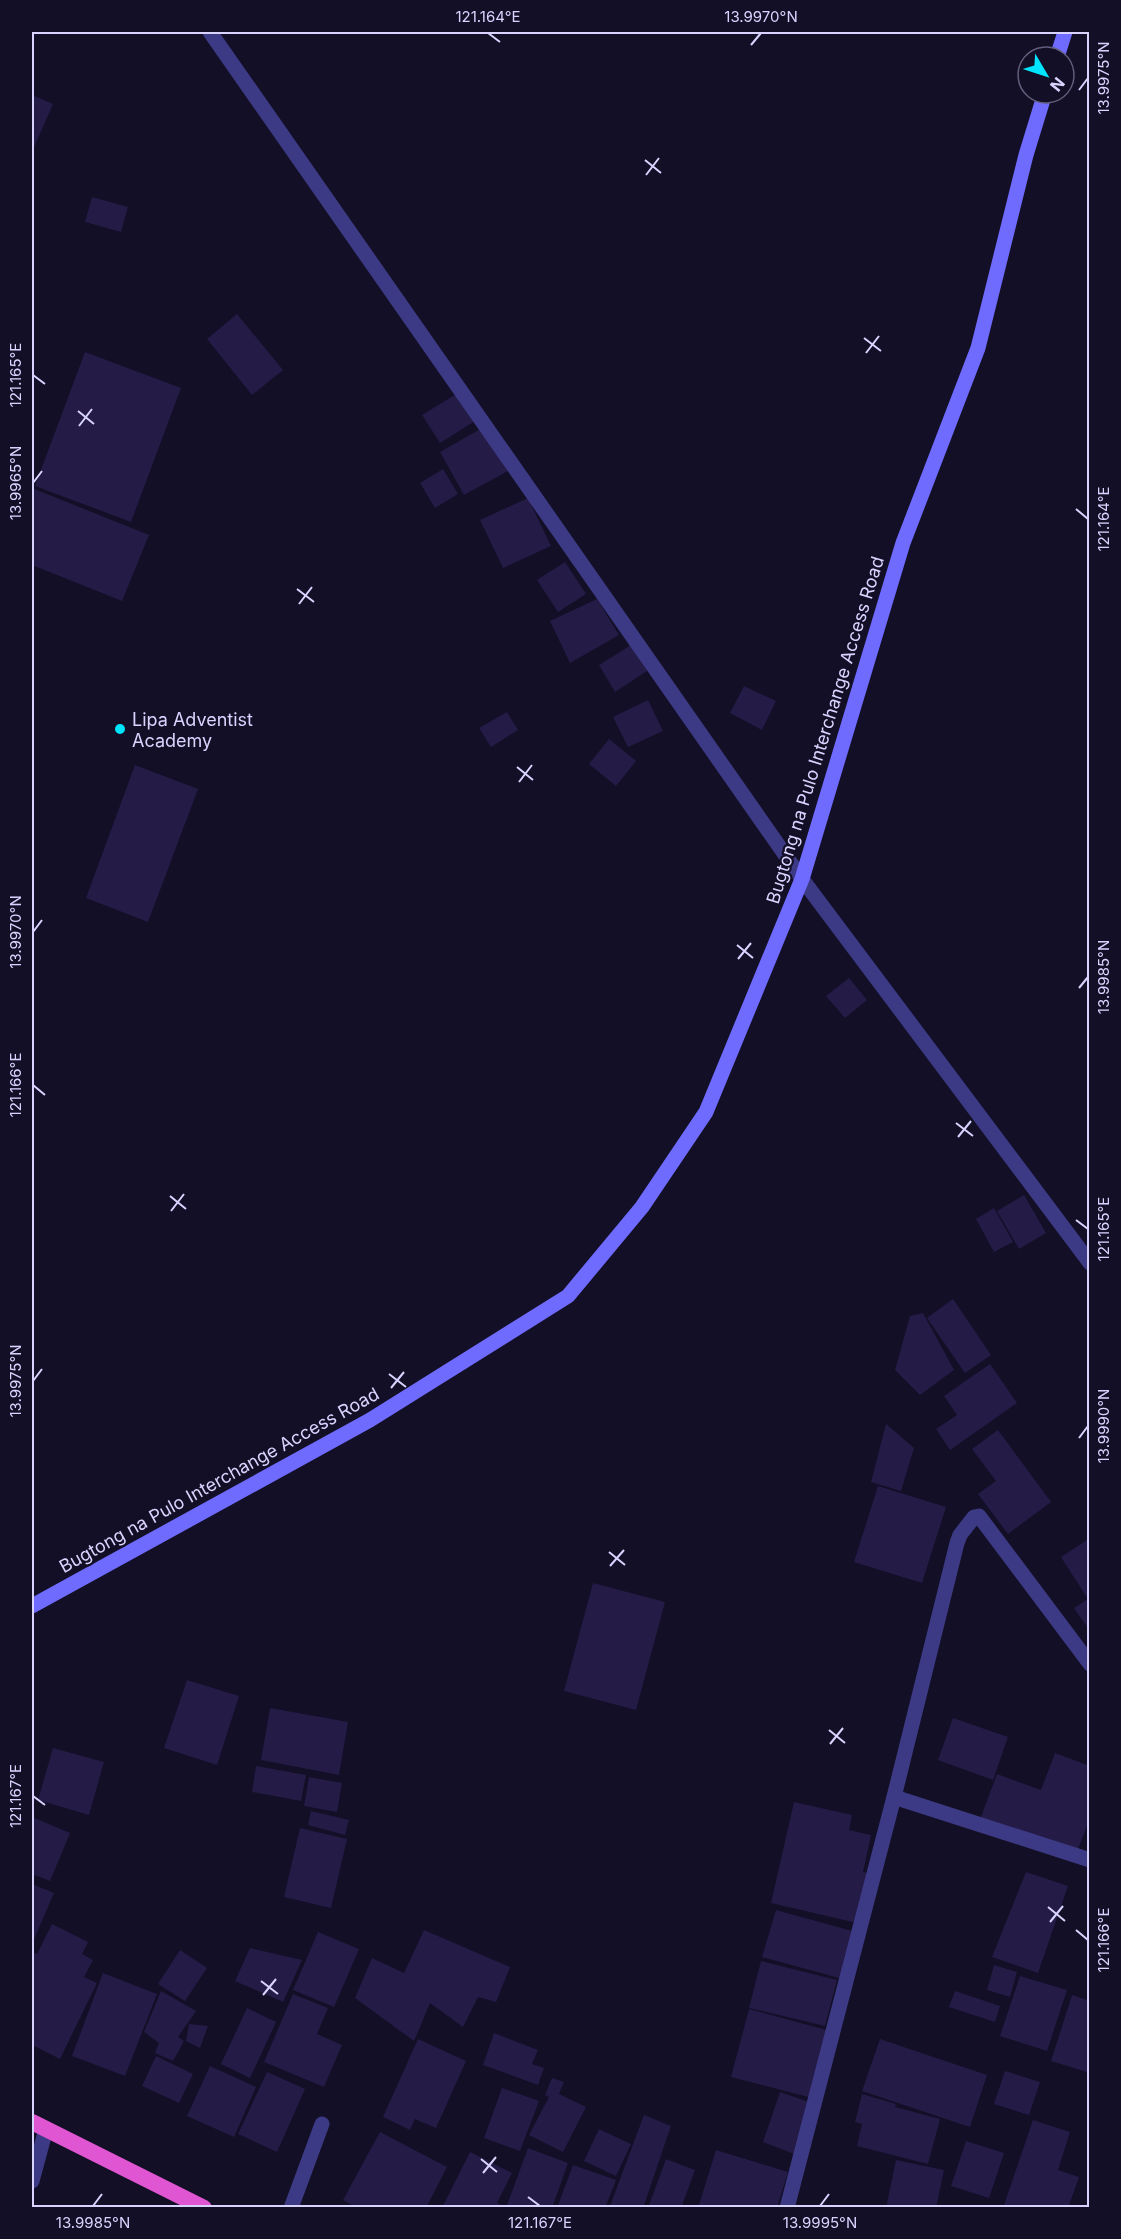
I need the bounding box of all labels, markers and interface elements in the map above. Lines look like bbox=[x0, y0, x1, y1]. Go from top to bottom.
text: 121.164°E bbox=[455, 7, 521, 26]
text: 13.9970°N bbox=[724, 7, 798, 26]
text: 13.9975°N bbox=[1094, 41, 1113, 115]
north arrow bbox=[1016, 45, 1076, 105]
text: N bbox=[1046, 73, 1069, 95]
text: 121.165°E bbox=[6, 343, 25, 407]
text: 13.9965°N bbox=[6, 446, 25, 520]
text: 121.164°E bbox=[1094, 486, 1113, 552]
street label: Bugtong na Pulo Interchange Access Road bbox=[762, 554, 888, 906]
place label: Lipa Adventist Academy bbox=[132, 709, 253, 751]
marker: Lipa Adventist Academy bbox=[113, 722, 127, 736]
text: 13.9970°N bbox=[6, 895, 25, 969]
text: 13.9985°N bbox=[1094, 940, 1113, 1014]
text: 121.166°E bbox=[6, 1053, 25, 1117]
text: 121.165°E bbox=[1094, 1197, 1113, 1261]
text: 13.9975°N bbox=[6, 1344, 25, 1418]
street label: Bugtong na Pulo Interchange Access Road bbox=[55, 1383, 383, 1577]
text: 13.9990°N bbox=[1094, 1389, 1113, 1463]
text: 121.167°E bbox=[6, 1764, 25, 1828]
text: 121.166°E bbox=[1094, 1908, 1113, 1972]
text: 13.9985°N bbox=[56, 2213, 130, 2232]
text: 121.167°E bbox=[508, 2213, 572, 2232]
text: 13.9995°N bbox=[783, 2213, 857, 2232]

